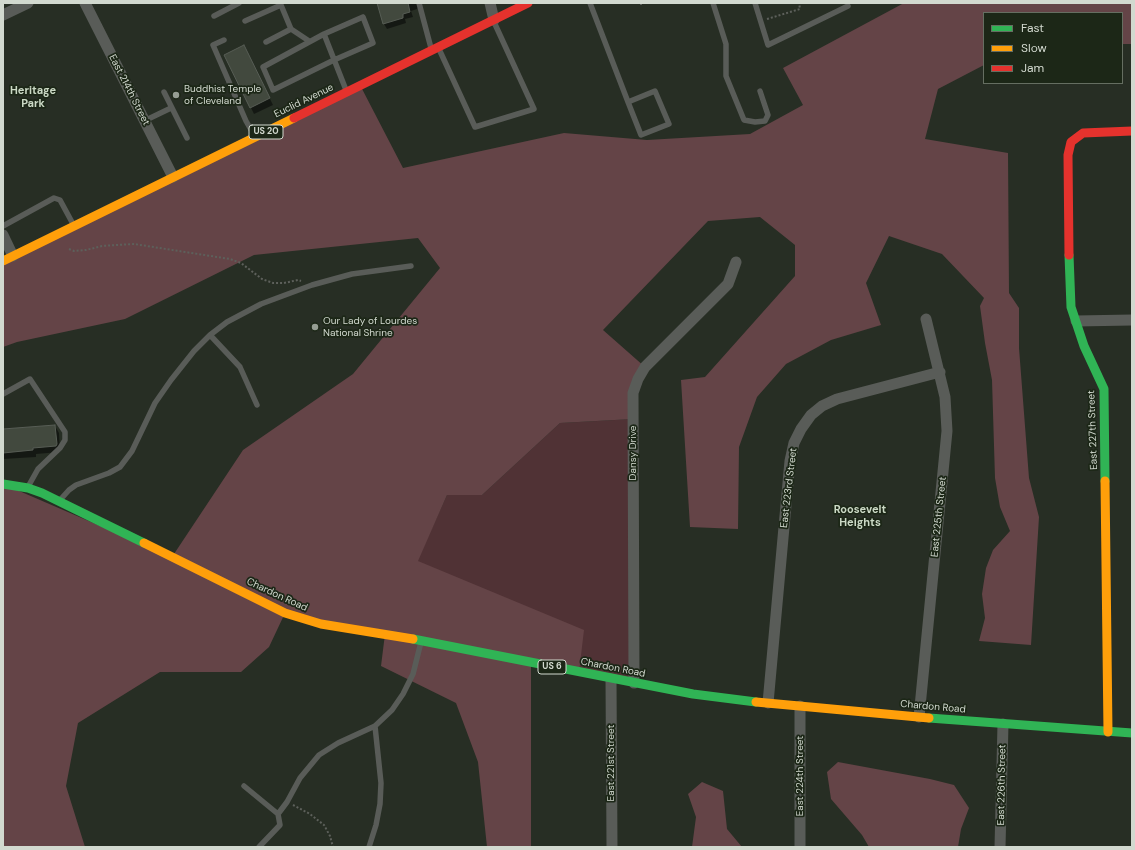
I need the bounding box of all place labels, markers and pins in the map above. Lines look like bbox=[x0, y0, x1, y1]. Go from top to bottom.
place label: Buddhist Temple of Cleveland bbox=[184, 83, 261, 106]
marker: Buddhist Temple of Cleveland bbox=[171, 90, 181, 100]
place label: Our Lady of Lourdes National Shrine bbox=[323, 315, 417, 338]
marker: Our Lady of Lourdes National Shrine bbox=[310, 322, 320, 332]

